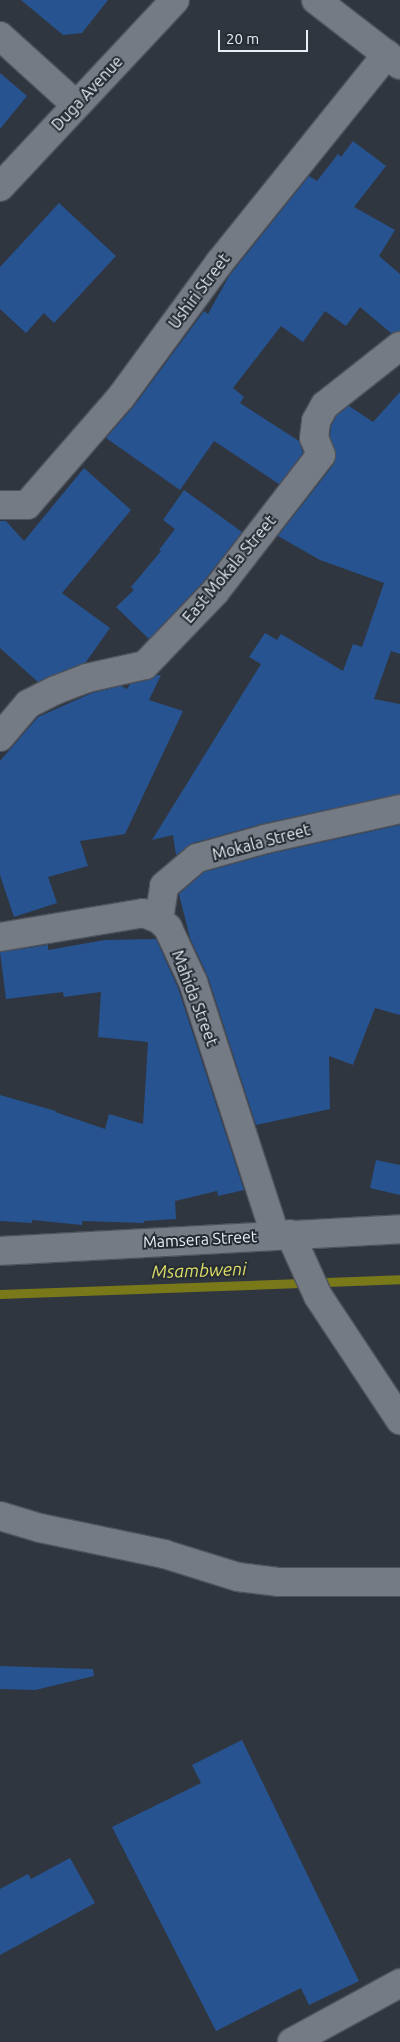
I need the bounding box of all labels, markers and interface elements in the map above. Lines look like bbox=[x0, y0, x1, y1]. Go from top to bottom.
scale bar bbox=[220, 20, 310, 52]
text: 20 m bbox=[226, 30, 259, 47]
street label: Duga Avenue bbox=[47, 52, 127, 134]
street label: Ushiri Street bbox=[164, 250, 234, 332]
street label: East Mokala Street bbox=[178, 511, 280, 627]
street label: Mokala Street bbox=[210, 820, 312, 864]
street label: Mahida Street bbox=[168, 947, 222, 1049]
street label: Mamsera Street bbox=[142, 1226, 258, 1252]
water label: Msambweni bbox=[151, 1258, 247, 1282]

